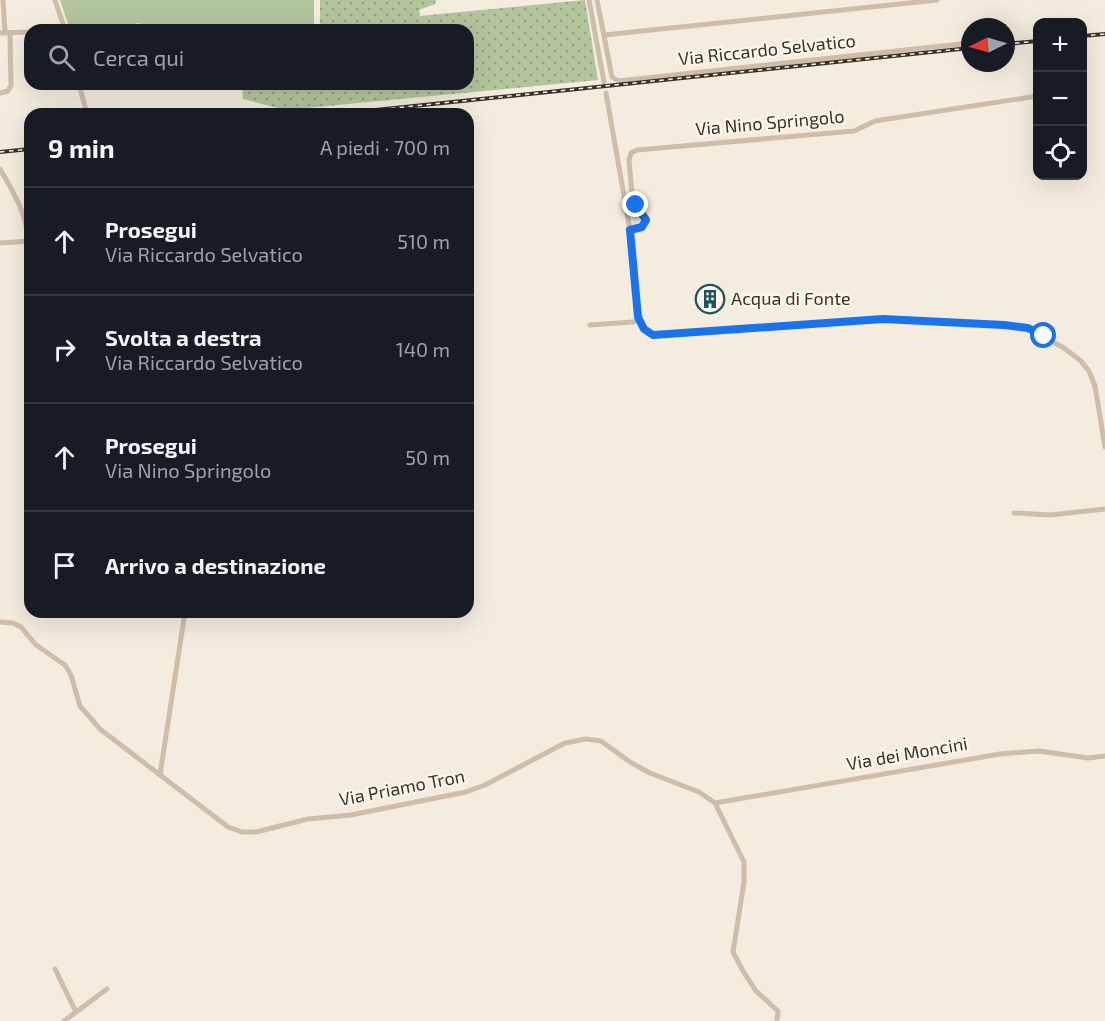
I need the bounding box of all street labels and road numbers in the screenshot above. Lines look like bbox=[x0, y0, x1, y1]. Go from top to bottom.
street label: Via Riccardo Selvatico bbox=[677, 29, 857, 69]
street label: Via Nino Springolo bbox=[694, 105, 845, 139]
street label: Via dei Moncini bbox=[845, 732, 969, 774]
street label: Via Priamo Tron bbox=[337, 764, 467, 810]

